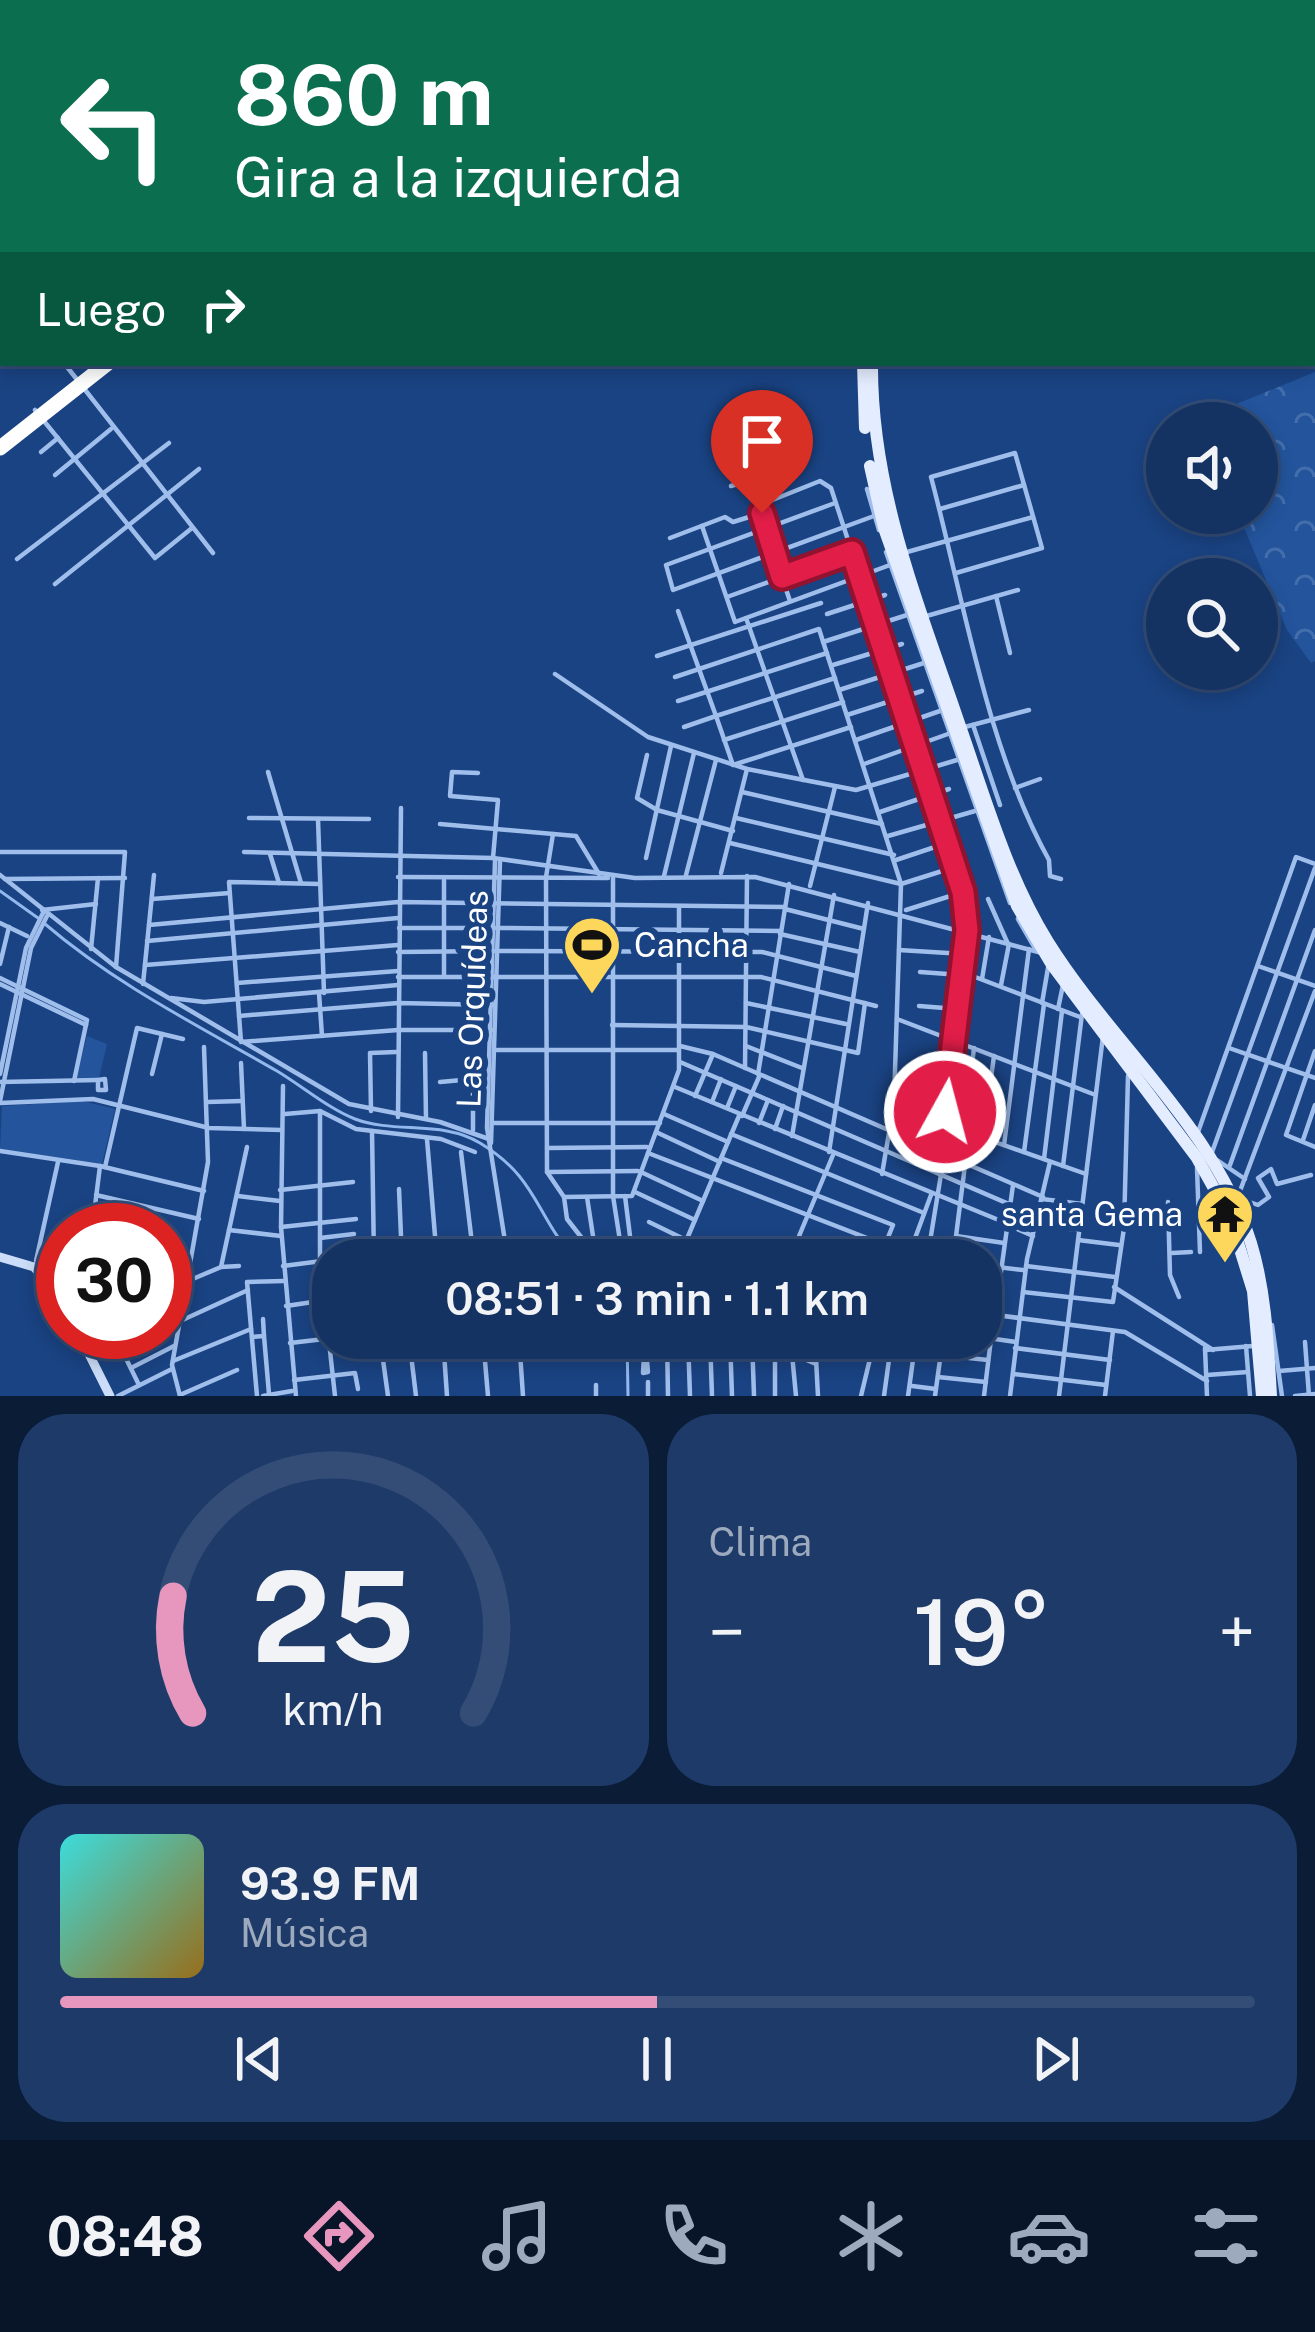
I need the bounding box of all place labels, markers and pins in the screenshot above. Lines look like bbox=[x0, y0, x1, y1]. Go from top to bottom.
pin bbox=[711, 390, 813, 513]
sports icon: Cancha bbox=[561, 914, 623, 996]
place label: Cancha bbox=[634, 926, 749, 964]
temple icon: santa Gema bbox=[1194, 1183, 1256, 1265]
place label: santa Gema bbox=[1001, 1195, 1183, 1233]

